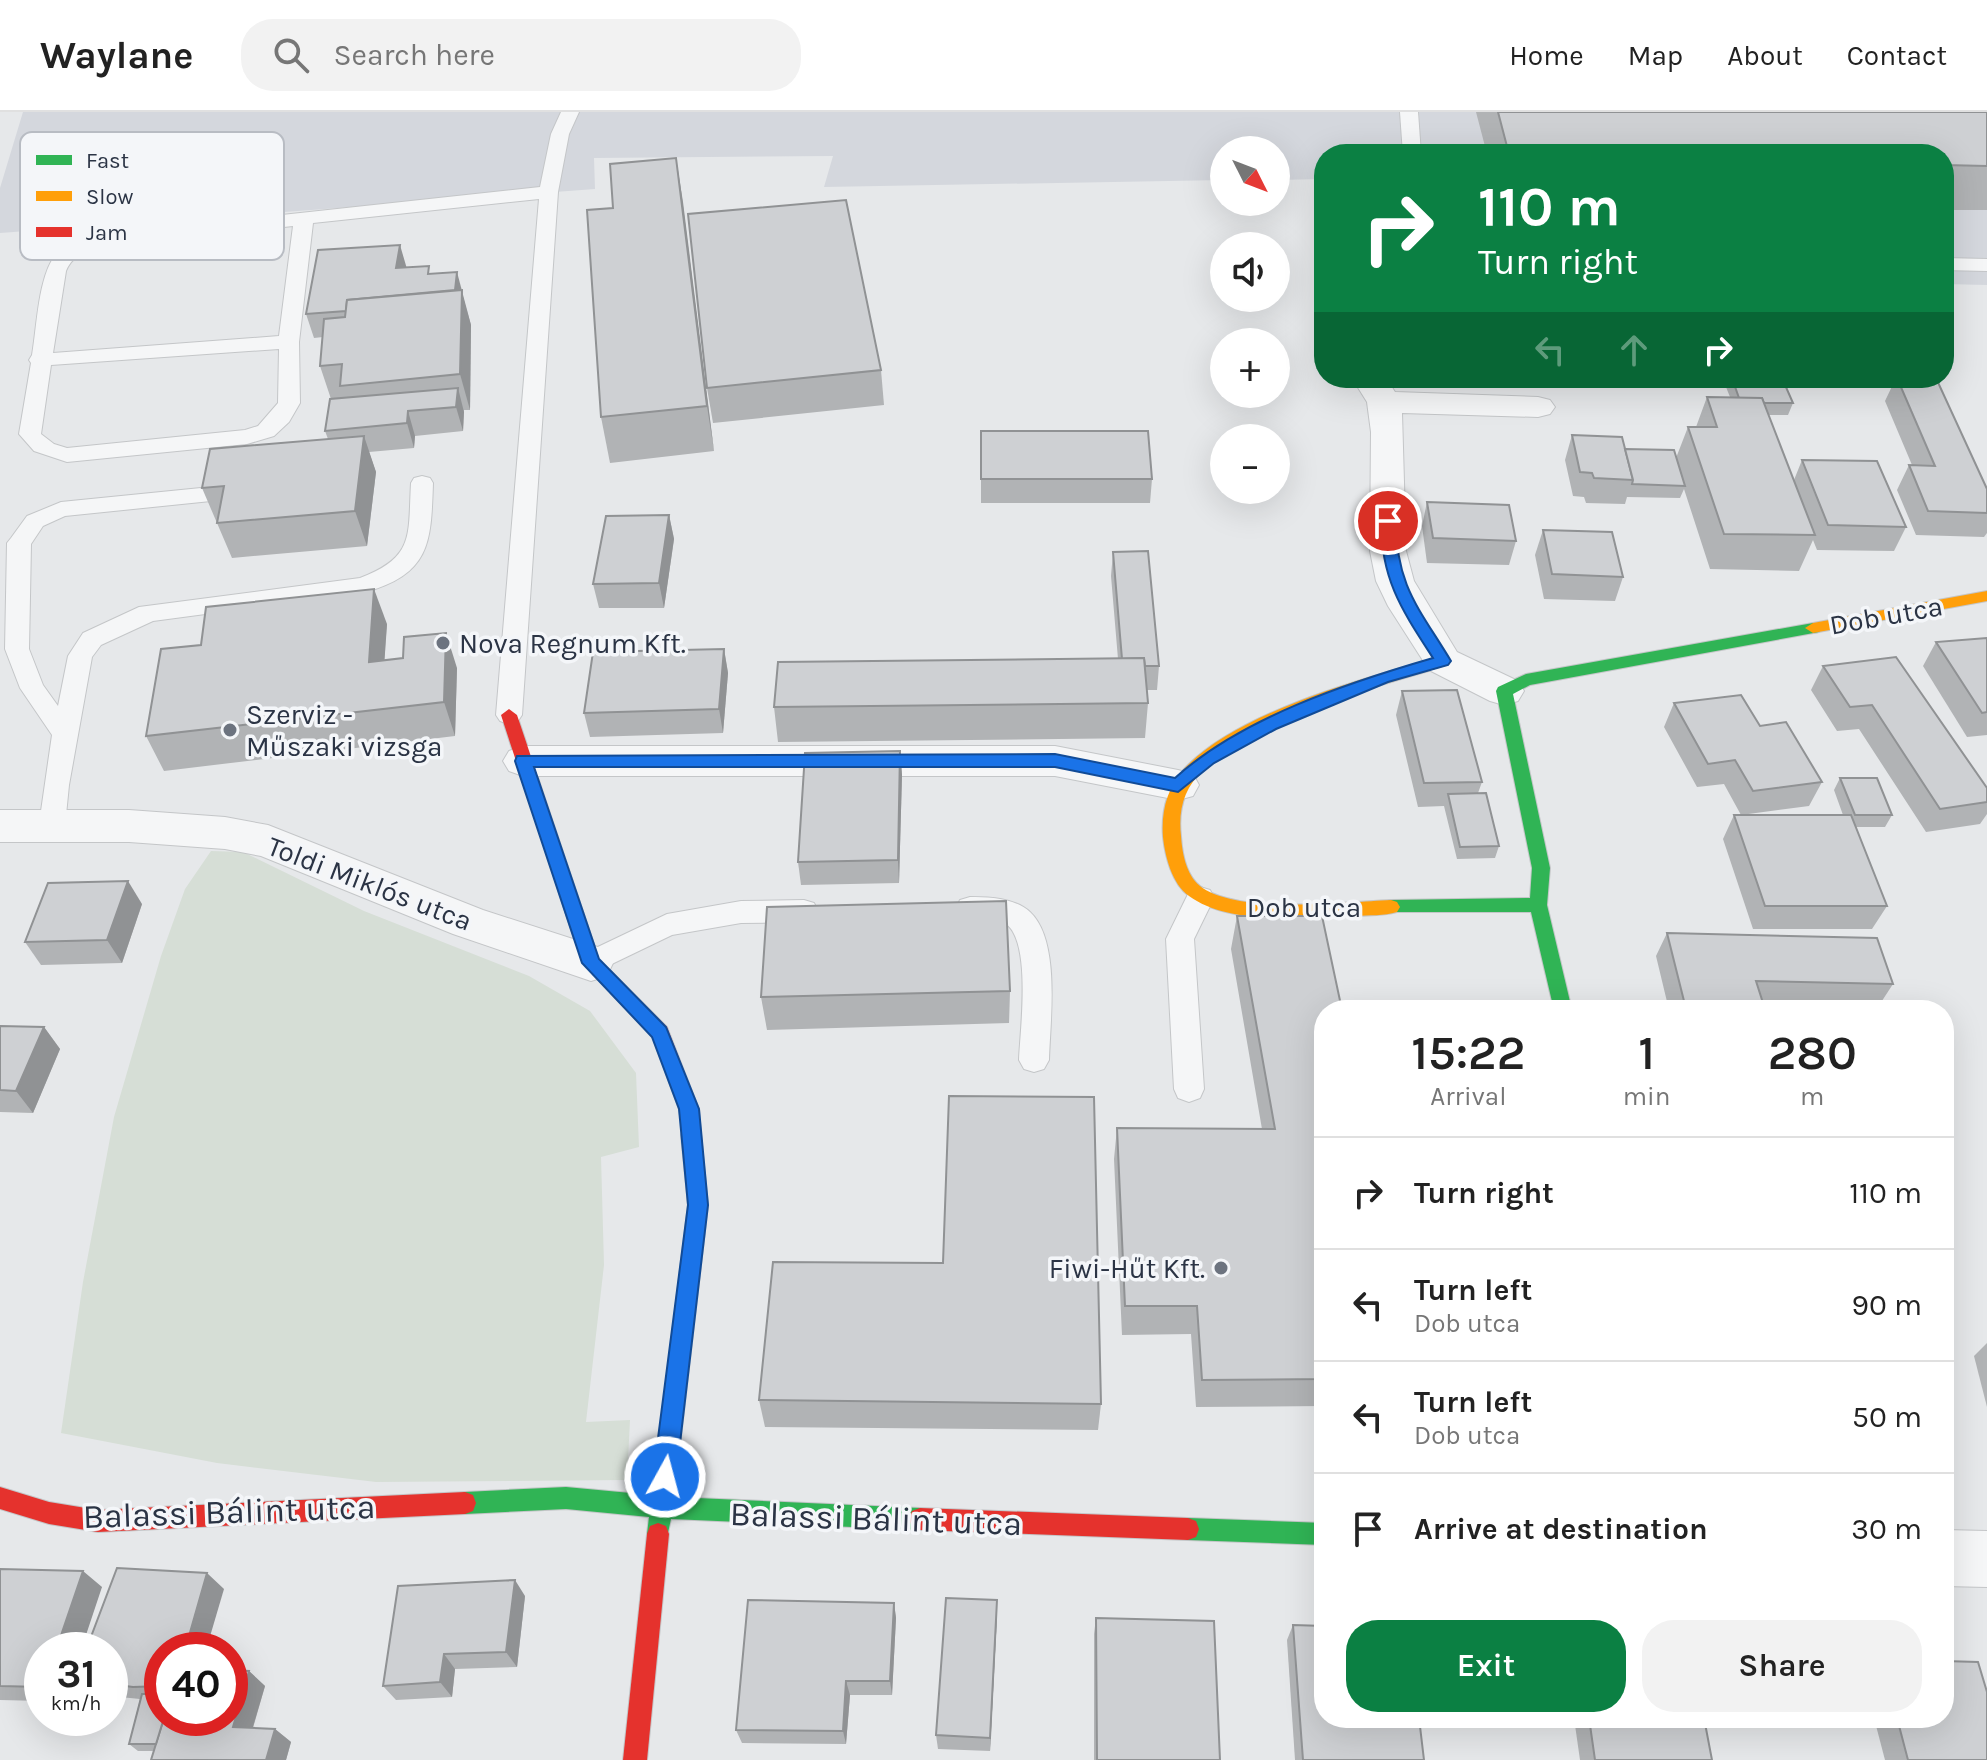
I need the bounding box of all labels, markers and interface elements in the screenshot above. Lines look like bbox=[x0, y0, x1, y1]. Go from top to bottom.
search box bbox=[241, 19, 801, 91]
text: Waylane bbox=[40, 33, 193, 78]
icon: search bbox=[269, 33, 313, 77]
text: Search here bbox=[333, 37, 495, 73]
text: Home bbox=[1509, 39, 1584, 72]
text: Map bbox=[1628, 39, 1683, 72]
text: About bbox=[1727, 39, 1803, 72]
text: Contact bbox=[1847, 39, 1947, 72]
legend bbox=[20, 132, 284, 260]
north arrow bbox=[1210, 136, 1290, 216]
map controls bbox=[1210, 136, 1290, 504]
text: Fast bbox=[86, 148, 129, 174]
text: 110 m bbox=[1478, 174, 1621, 239]
icon: right bbox=[1346, 176, 1450, 280]
text: Slow bbox=[86, 184, 133, 210]
text: Jam bbox=[86, 220, 128, 246]
button: sound bbox=[1210, 232, 1290, 312]
text: Turn right bbox=[1478, 241, 1638, 283]
button: + bbox=[1210, 328, 1290, 408]
icon: left bbox=[1528, 328, 1572, 372]
icon: ahead bbox=[1612, 328, 1656, 372]
icon: right bbox=[1696, 328, 1740, 372]
button: − bbox=[1210, 424, 1290, 504]
pin bbox=[1354, 487, 1422, 555]
icon: arrive bbox=[1366, 499, 1410, 543]
street label: Dob utca bbox=[1827, 589, 1945, 642]
place label: Nova Regnum Kft. bbox=[459, 627, 686, 660]
marker: Nova Regnum Kft. bbox=[434, 634, 452, 652]
place label: Szerviz - Műszaki vizsga bbox=[246, 698, 443, 763]
marker: Szerviz - Műszaki vizsga bbox=[221, 721, 239, 739]
street label: Toldi Miklós utca bbox=[263, 829, 477, 938]
street label: Dob utca bbox=[1247, 891, 1361, 924]
text: 15:22 bbox=[1411, 1025, 1526, 1081]
text: 1 bbox=[1638, 1025, 1655, 1081]
text: 280 bbox=[1768, 1025, 1857, 1081]
text: Arrival bbox=[1430, 1081, 1506, 1112]
text: min bbox=[1623, 1081, 1670, 1112]
text: m bbox=[1800, 1081, 1824, 1112]
icon: right bbox=[1346, 1171, 1390, 1215]
text: Turn right bbox=[1414, 1175, 1554, 1211]
text: 110 m bbox=[1849, 1175, 1922, 1211]
place label: Fiwi-Hűt Kft. bbox=[1049, 1252, 1205, 1285]
marker: Fiwi-Hűt Kft. bbox=[1212, 1259, 1230, 1277]
text: Turn left bbox=[1414, 1272, 1532, 1308]
icon: left bbox=[1346, 1283, 1390, 1327]
text: 90 m bbox=[1852, 1287, 1922, 1323]
text: Dob utca bbox=[1414, 1308, 1520, 1339]
text: Turn left bbox=[1414, 1384, 1532, 1420]
icon: left bbox=[1346, 1395, 1390, 1439]
text: 50 m bbox=[1852, 1399, 1922, 1435]
text: Dob utca bbox=[1414, 1420, 1520, 1451]
position arrow bbox=[623, 1435, 707, 1519]
street label: Balassi Bálint utca bbox=[82, 1487, 376, 1537]
street label: Balassi Bálint utca bbox=[729, 1494, 1023, 1544]
icon: arrive bbox=[1346, 1507, 1390, 1551]
text: Arrive at destination bbox=[1414, 1511, 1708, 1547]
text: 30 m bbox=[1851, 1511, 1922, 1547]
button: Exit bbox=[1346, 1620, 1626, 1712]
button: Share bbox=[1642, 1620, 1922, 1712]
speed limit sign: 40 bbox=[144, 1632, 248, 1736]
text: 31 bbox=[56, 1650, 96, 1697]
text: km/h bbox=[51, 1692, 101, 1715]

